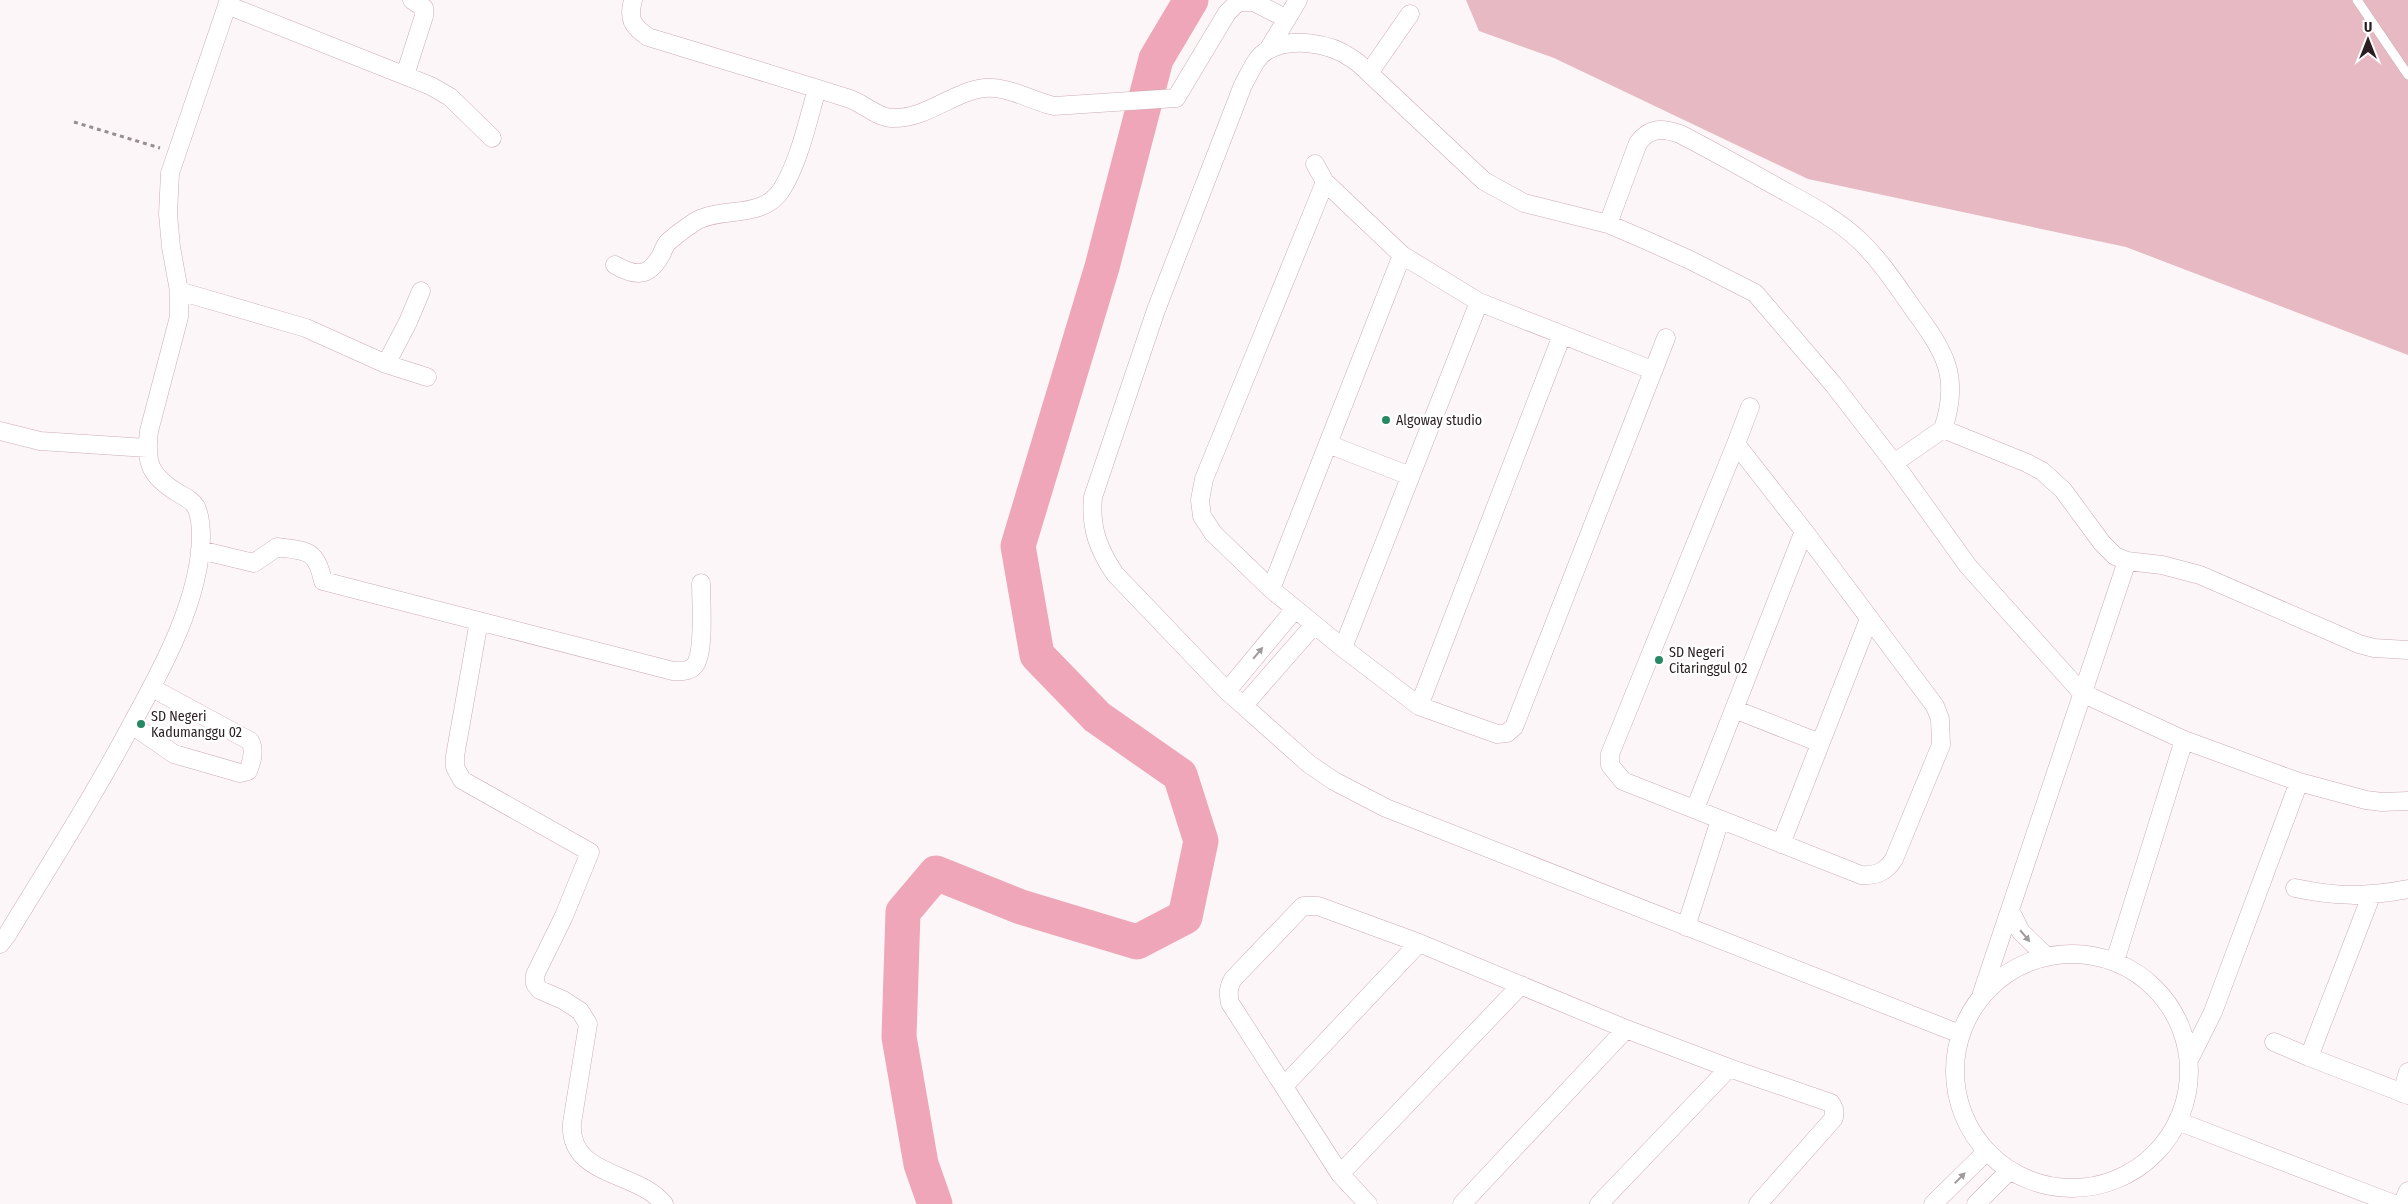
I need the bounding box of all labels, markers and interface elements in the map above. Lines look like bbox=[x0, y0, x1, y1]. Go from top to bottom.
north arrow bbox=[2343, 15, 2393, 65]
text: U bbox=[2364, 19, 2372, 36]
place label: Algoway studio bbox=[1396, 412, 1482, 429]
marker: Algoway studio bbox=[1380, 414, 1392, 426]
place label: SD Negeri Citaringgul 02 bbox=[1669, 644, 1747, 677]
one-way arrow bbox=[1252, 648, 1264, 660]
marker: SD Negeri Citaringgul 02 bbox=[1653, 654, 1665, 666]
place label: SD Negeri Kadumanggu 02 bbox=[151, 708, 242, 741]
marker: SD Negeri Kadumanggu 02 bbox=[135, 718, 147, 730]
one-way arrow bbox=[2020, 929, 2031, 942]
one-way arrow bbox=[1953, 1172, 1965, 1184]

